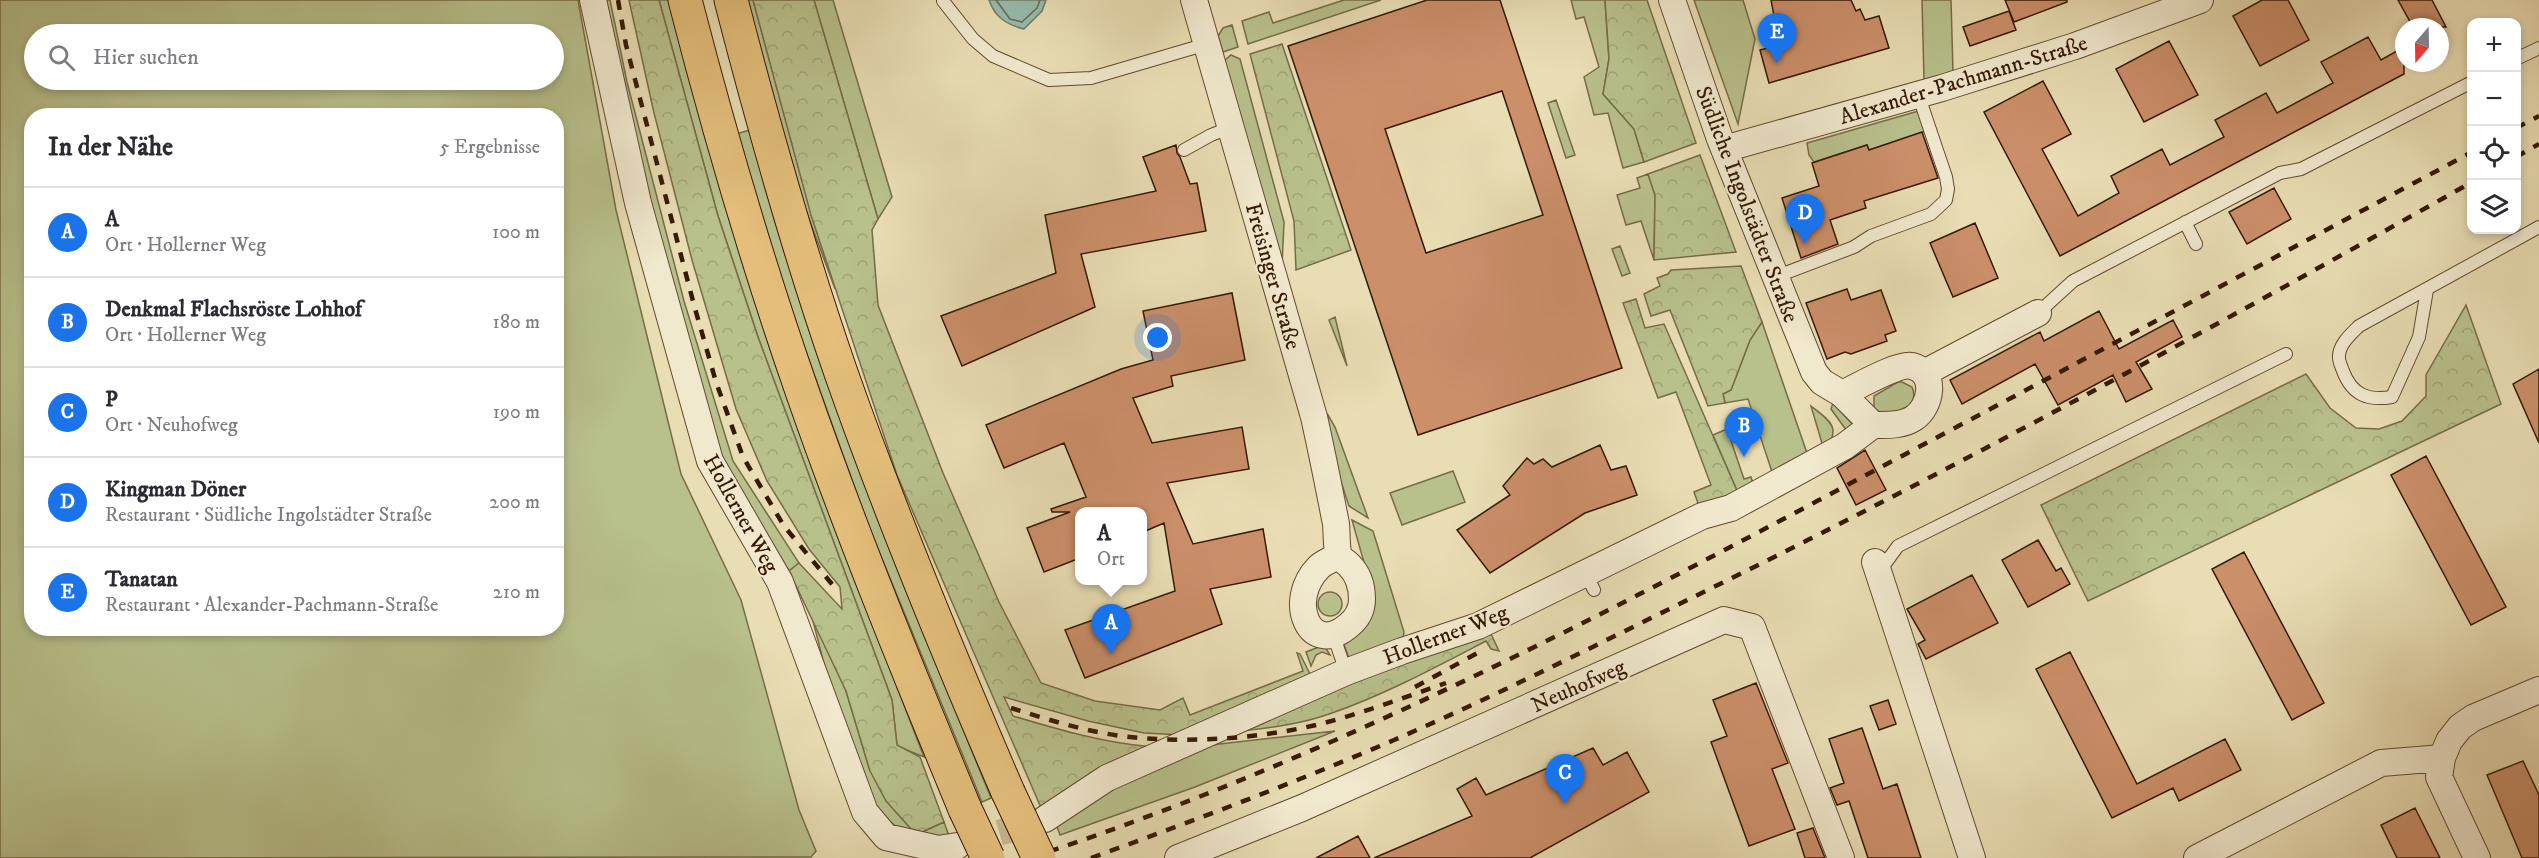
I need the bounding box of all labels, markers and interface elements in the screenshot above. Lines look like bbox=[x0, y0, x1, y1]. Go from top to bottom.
pin: E bbox=[1758, 14, 1796, 63]
north arrow bbox=[2395, 18, 2449, 72]
map controls bbox=[2467, 18, 2521, 234]
button: + bbox=[2467, 18, 2521, 72]
search box bbox=[24, 24, 564, 90]
street label: Alexander-Pachmann-Straße bbox=[1836, 30, 2091, 131]
icon: search bbox=[45, 41, 78, 74]
text: Hier suchen bbox=[93, 44, 199, 71]
button: − bbox=[2467, 72, 2521, 126]
street label: Südliche Ingolstädter Straße bbox=[1689, 83, 1804, 327]
button: locate bbox=[2467, 126, 2521, 180]
text: In der Nähe bbox=[48, 131, 173, 164]
text: 5 Ergebnisse bbox=[440, 135, 540, 160]
button: layers bbox=[2467, 180, 2521, 234]
pin: D bbox=[1786, 194, 1824, 244]
street label: Freisinger Straße bbox=[1239, 200, 1306, 353]
text: A bbox=[105, 206, 119, 233]
text: A bbox=[61, 220, 74, 245]
text: 100 m bbox=[492, 220, 540, 245]
text: Ort · Hollerner Weg bbox=[105, 233, 266, 258]
text: Denkmal Flachsröste Lohhof bbox=[105, 296, 362, 323]
text: B bbox=[61, 310, 74, 335]
text: 180 m bbox=[493, 310, 540, 335]
text: Ort · Hollerner Weg bbox=[105, 323, 266, 348]
your location bbox=[1143, 323, 1172, 352]
text: P bbox=[105, 386, 118, 413]
text: C bbox=[61, 400, 74, 425]
text: 190 m bbox=[493, 400, 540, 425]
pin: B bbox=[1724, 408, 1764, 457]
text: Ort · Neuhofweg bbox=[105, 413, 238, 438]
street label: Hollerner Weg bbox=[697, 450, 785, 578]
text: Kingman Döner bbox=[105, 476, 246, 503]
text: D bbox=[60, 490, 75, 515]
text: 200 m bbox=[489, 490, 540, 515]
text: Restaurant · Südliche Ingolstädter Straße bbox=[105, 503, 432, 528]
popup bbox=[1075, 507, 1147, 585]
text: A bbox=[1097, 520, 1111, 547]
text: Ort bbox=[1097, 547, 1125, 572]
text: Tanatan bbox=[105, 566, 178, 593]
text: E bbox=[60, 580, 75, 605]
text: 210 m bbox=[493, 580, 540, 605]
text: Restaurant · Alexander-Pachmann-Straße bbox=[105, 593, 438, 618]
street label: Hollerner Weg bbox=[1379, 599, 1512, 672]
pin: A bbox=[1092, 604, 1130, 654]
street label: Neuhofweg bbox=[1527, 653, 1630, 719]
pin: C bbox=[1546, 754, 1584, 804]

